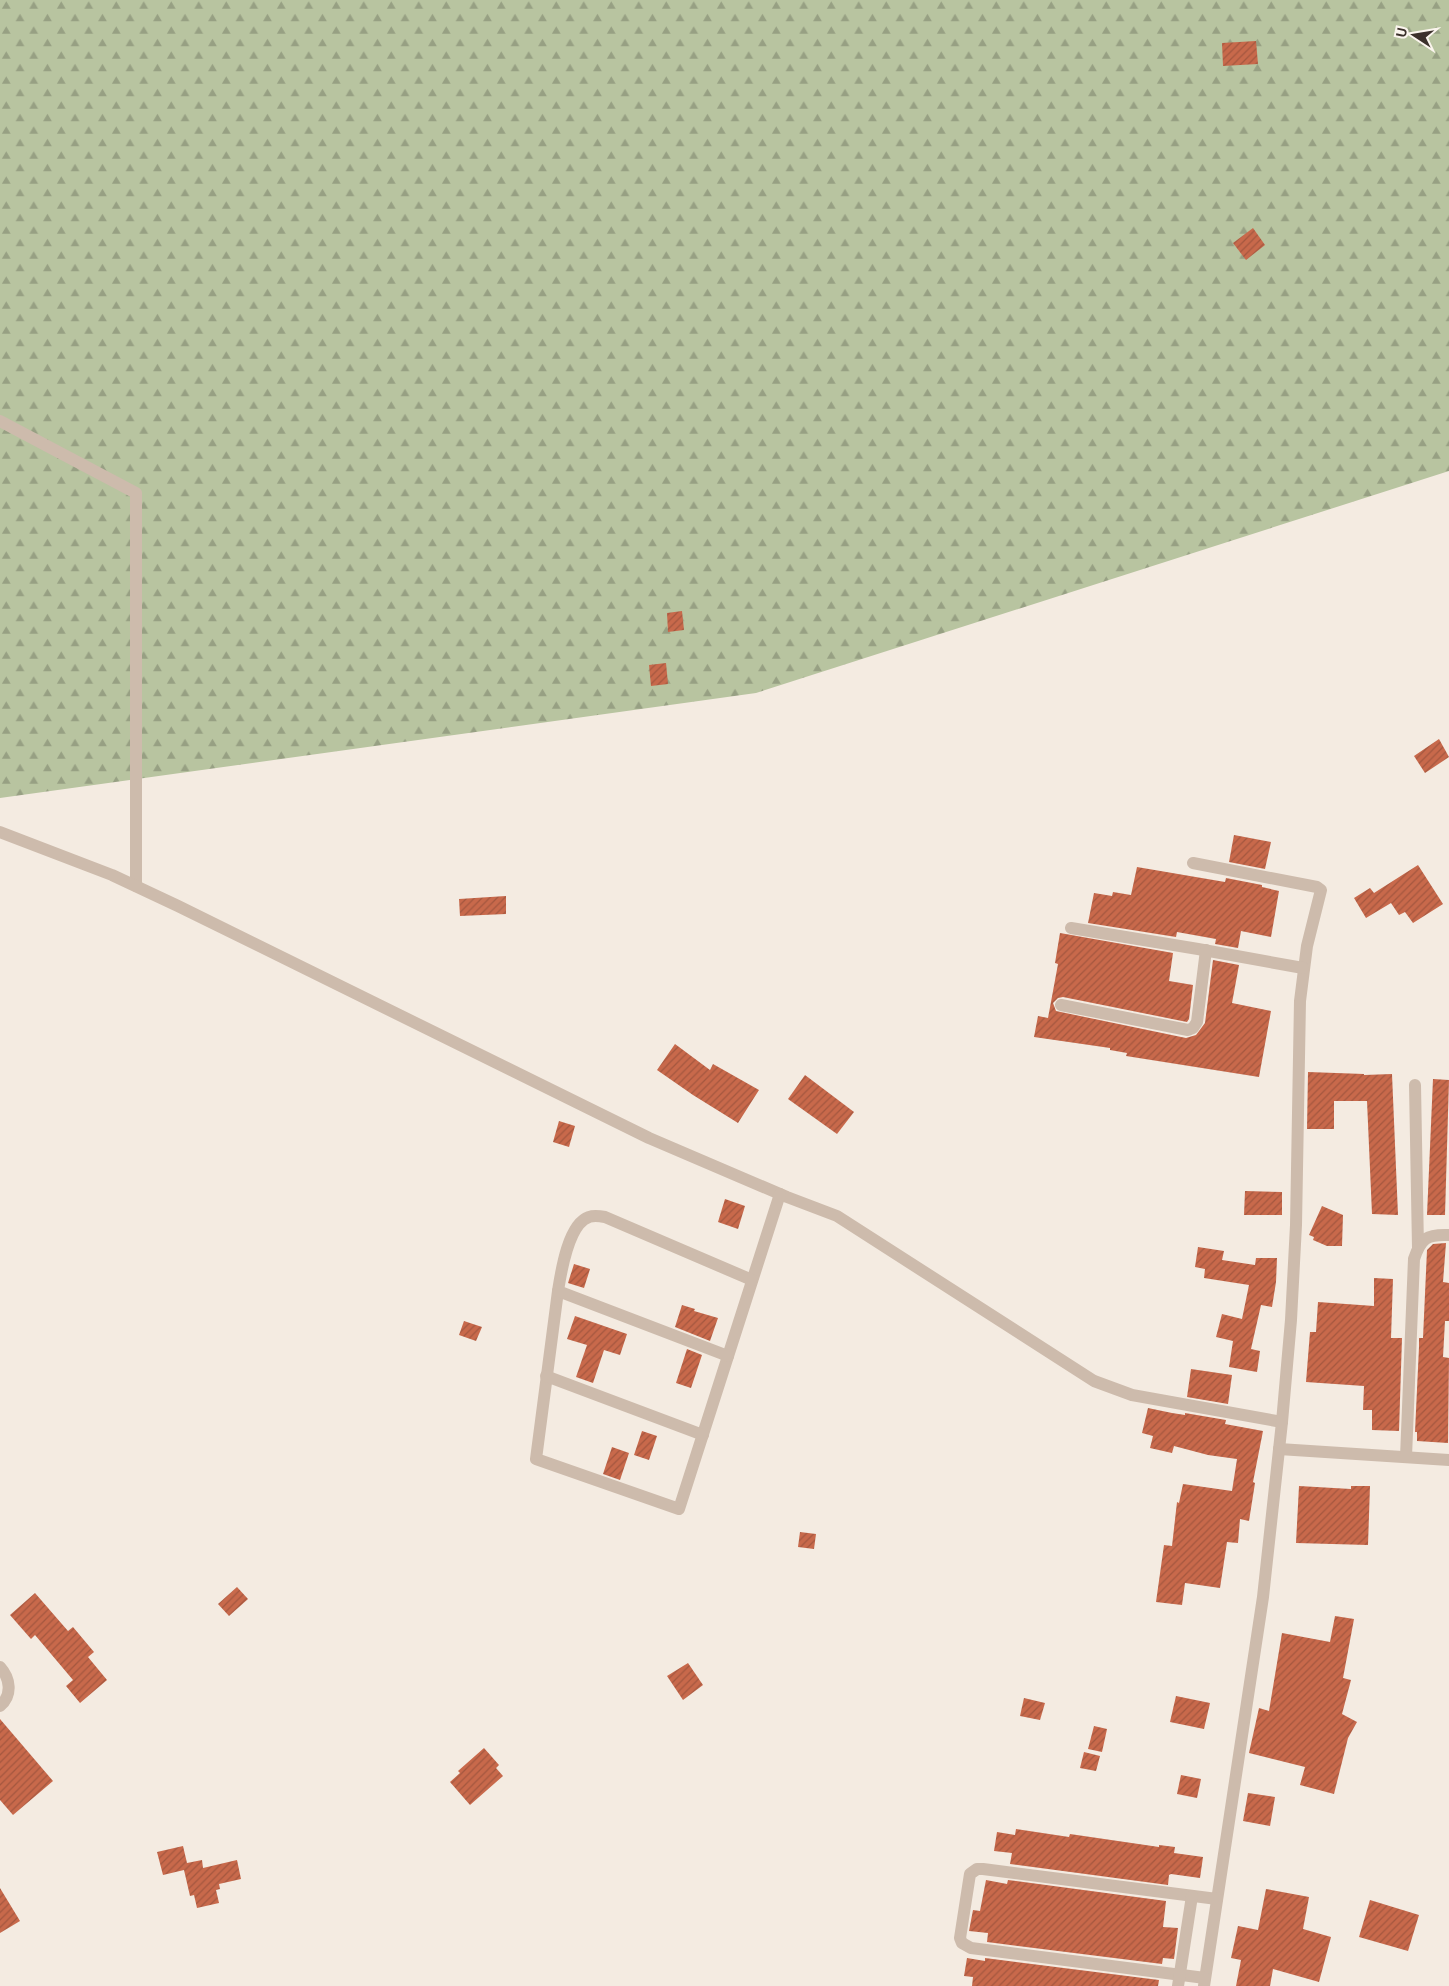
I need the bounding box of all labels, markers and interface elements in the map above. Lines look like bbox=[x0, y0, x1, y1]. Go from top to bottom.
north arrow bbox=[1389, 10, 1439, 60]
text: U bbox=[1392, 26, 1410, 39]

